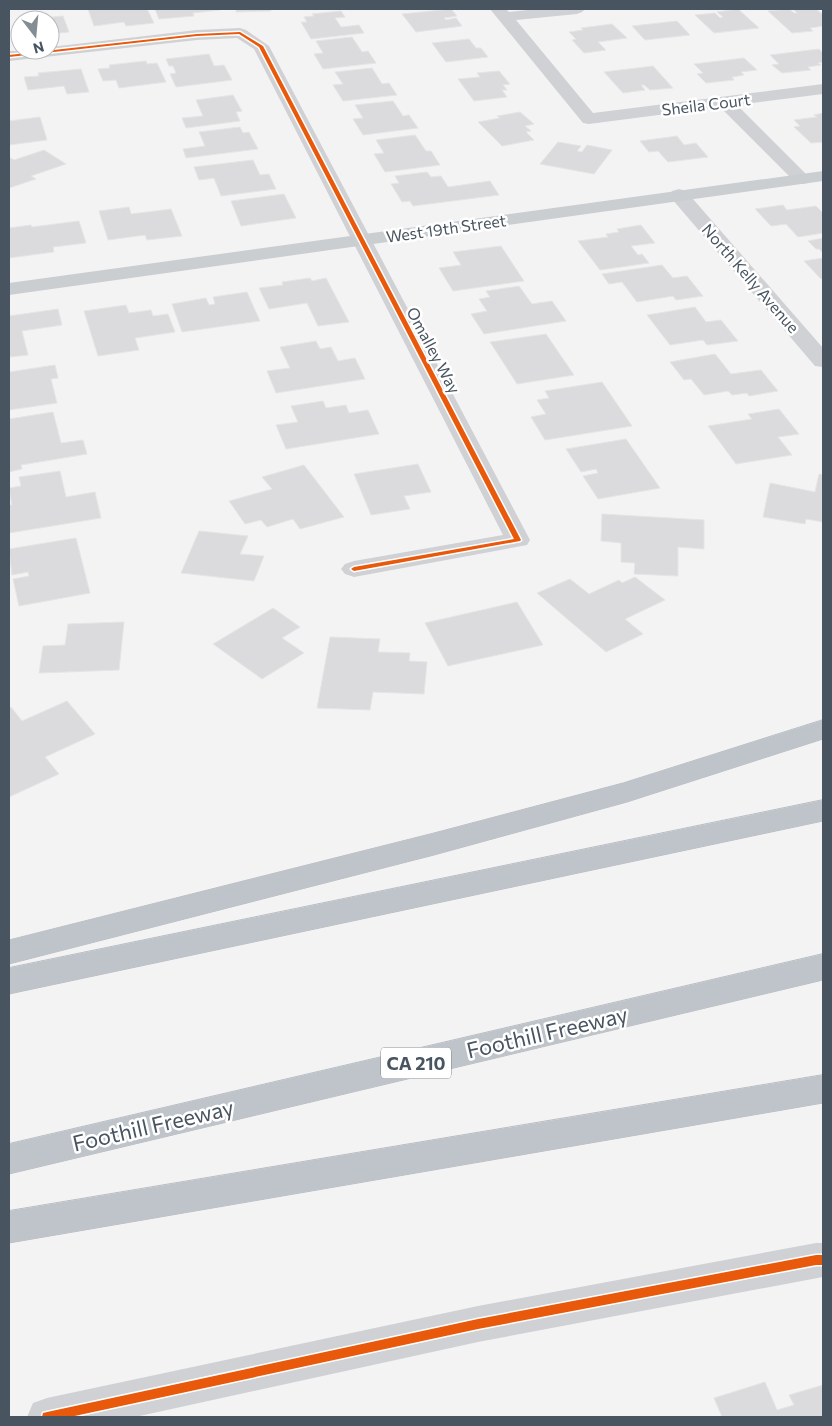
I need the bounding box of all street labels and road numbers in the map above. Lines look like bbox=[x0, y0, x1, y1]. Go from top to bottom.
street label: Sheila Court bbox=[661, 89, 752, 119]
street label: West 19th Street bbox=[385, 210, 508, 246]
street label: North Kelly Avenue bbox=[698, 220, 804, 336]
street label: Omalley Way bbox=[403, 304, 465, 396]
street label: Foothill Freeway bbox=[464, 1000, 630, 1064]
road number: CA 210 bbox=[381, 1048, 451, 1078]
street label: Foothill Freeway bbox=[70, 1093, 236, 1157]

